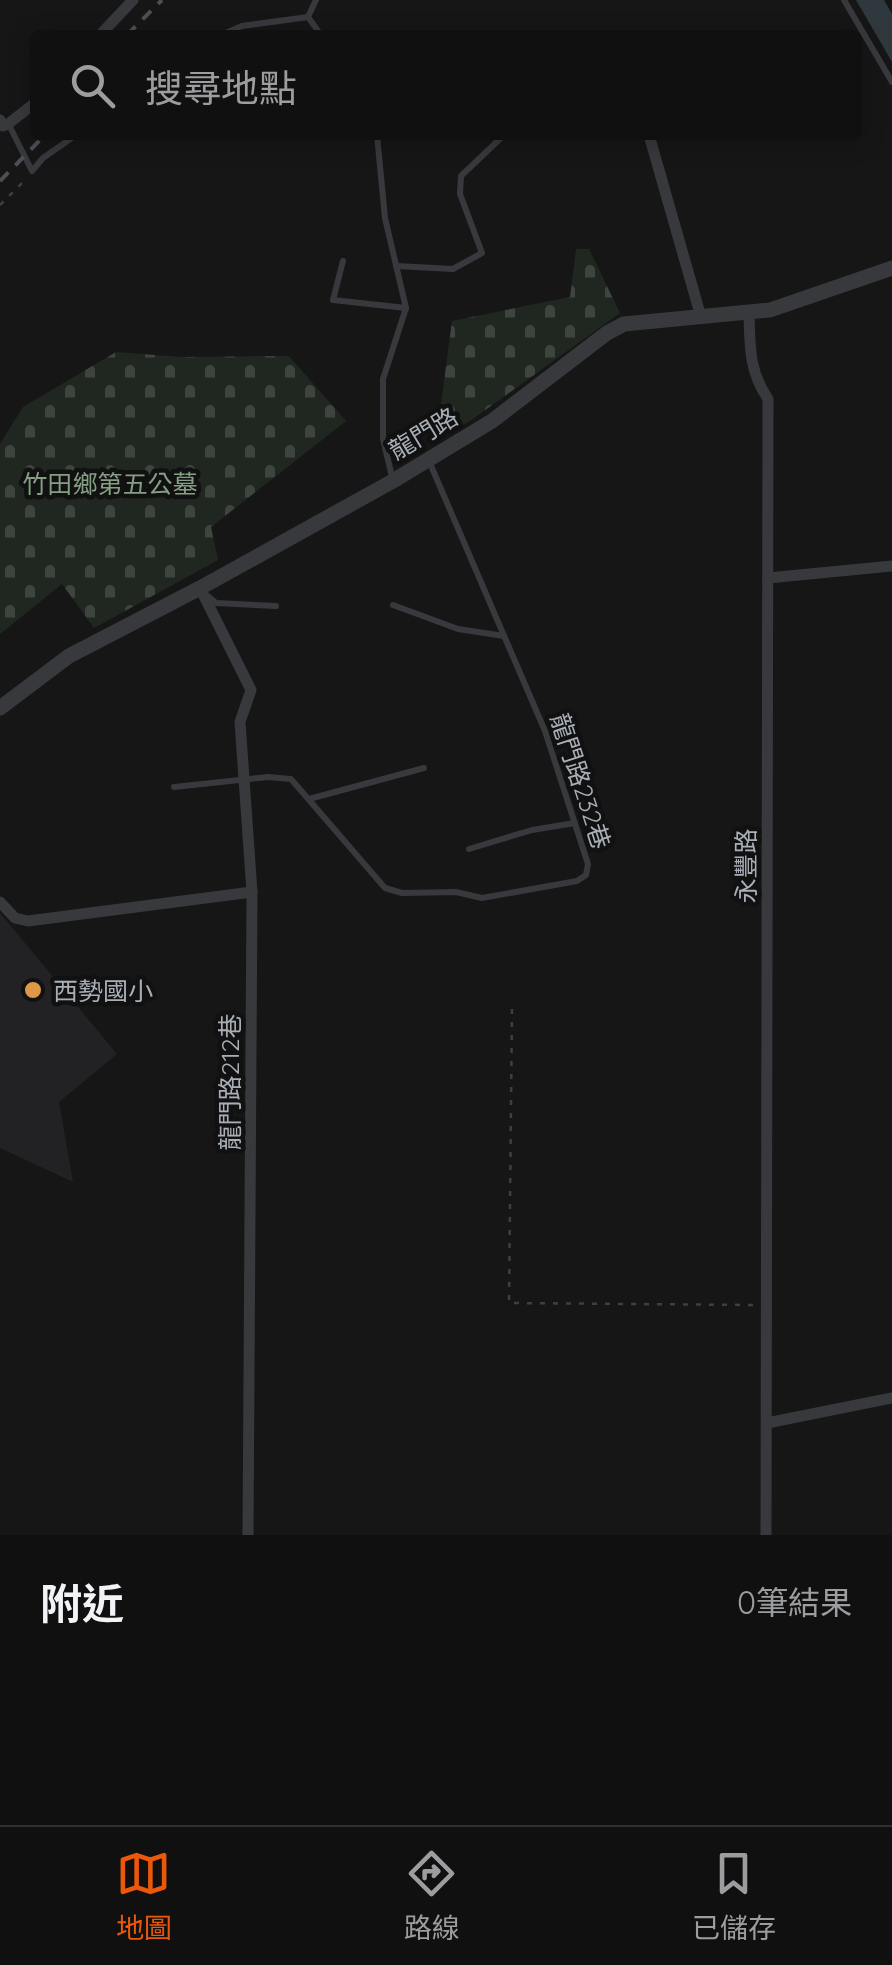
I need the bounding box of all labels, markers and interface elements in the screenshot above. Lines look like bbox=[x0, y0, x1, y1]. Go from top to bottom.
search box bbox=[30, 30, 862, 140]
icon: search bbox=[65, 58, 120, 113]
text: 搜尋地點 bbox=[145, 64, 297, 112]
street label: 龍門路 bbox=[383, 400, 463, 466]
park label: 竹田鄉第五公墓 bbox=[22, 468, 198, 499]
street label: 龍門路232巷 bbox=[545, 709, 617, 853]
street label: 永豐路 bbox=[730, 828, 761, 904]
place label: 西勢國小 bbox=[53, 975, 153, 1006]
marker: 西勢國小 bbox=[22, 979, 44, 1001]
street label: 龍門路212巷 bbox=[214, 1014, 245, 1150]
text: 附近 bbox=[40, 1577, 124, 1630]
text: 0筆結果 bbox=[737, 1582, 852, 1622]
tab: 地圖 bbox=[116, 1846, 172, 1946]
tab: 路線 bbox=[404, 1846, 460, 1946]
tab: 已儲存 bbox=[692, 1846, 776, 1946]

